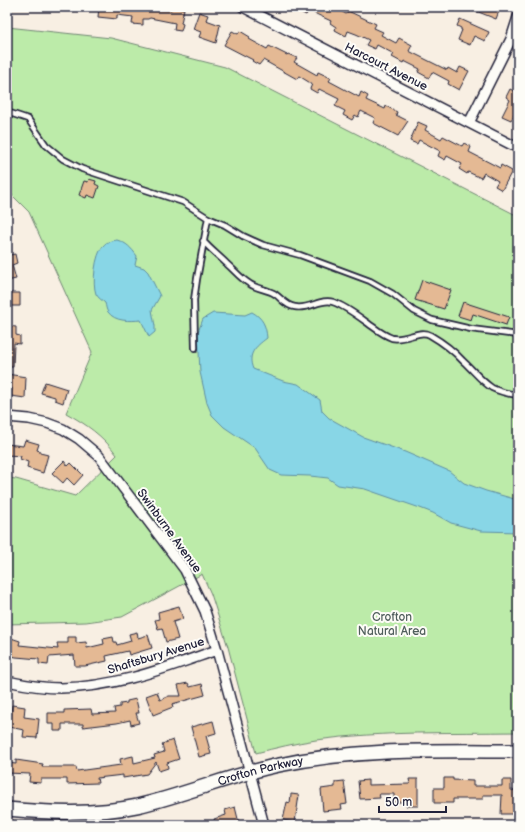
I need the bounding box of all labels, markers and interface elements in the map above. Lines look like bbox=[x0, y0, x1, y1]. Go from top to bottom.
street label: Harcourt Avenue bbox=[342, 40, 430, 94]
street label: Swinburne Avenue bbox=[134, 486, 204, 576]
park label: Crofton Natural Area bbox=[358, 610, 426, 639]
street label: Shaftsbury Avenue bbox=[106, 634, 206, 678]
street label: Crofton Parkway bbox=[216, 753, 305, 789]
scale bar bbox=[379, 788, 446, 814]
text: 50 m bbox=[385, 795, 412, 810]

